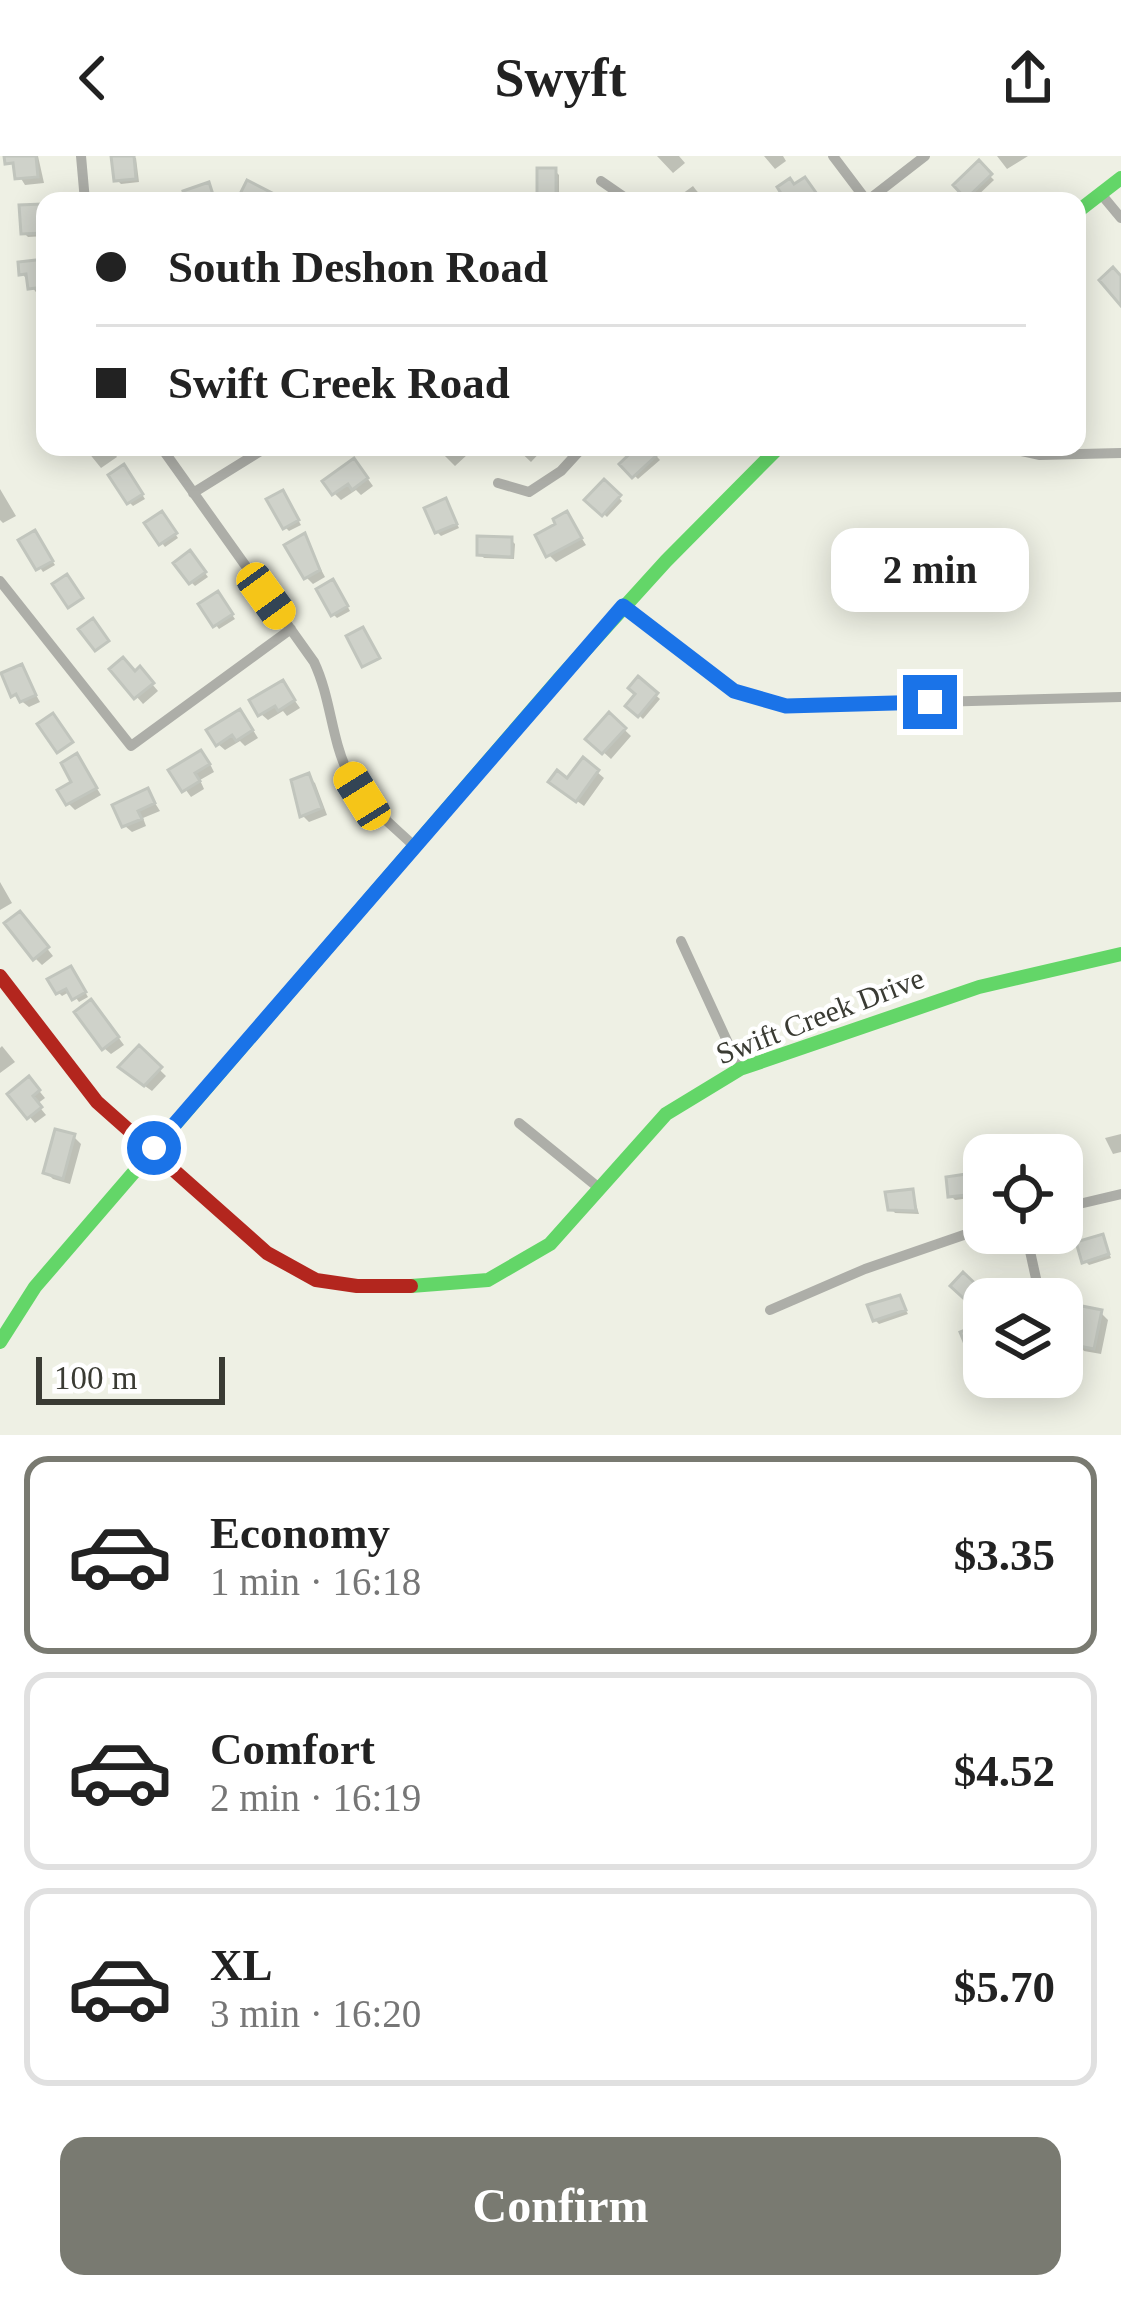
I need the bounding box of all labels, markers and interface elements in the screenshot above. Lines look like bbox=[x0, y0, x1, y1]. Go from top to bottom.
icon: back bbox=[60, 45, 126, 111]
icon: share bbox=[995, 45, 1061, 111]
text: Swyft bbox=[495, 48, 627, 108]
text: South Deshon Road bbox=[168, 242, 548, 292]
text: Swift Creek Road bbox=[168, 358, 510, 408]
callout: 2 min bbox=[831, 528, 1029, 612]
text: 2 min bbox=[883, 548, 977, 591]
car bbox=[230, 556, 302, 636]
route end bbox=[903, 675, 957, 729]
car bbox=[328, 756, 396, 836]
street label: Swift Creek Drive bbox=[711, 961, 928, 1070]
route start bbox=[127, 1121, 181, 1175]
map controls bbox=[963, 1134, 1083, 1398]
button: locate bbox=[963, 1134, 1083, 1254]
button: layers bbox=[963, 1278, 1083, 1398]
scale bar bbox=[36, 1351, 225, 1404]
text: 100 m bbox=[54, 1360, 137, 1396]
icon: car bbox=[66, 1501, 174, 1609]
text: Economy bbox=[210, 1508, 390, 1558]
text: $3.35 bbox=[954, 1530, 1055, 1580]
text: 1 min · 16:18 bbox=[210, 1560, 421, 1603]
icon: car bbox=[66, 1717, 174, 1825]
text: Comfort bbox=[210, 1724, 375, 1774]
text: $4.52 bbox=[954, 1746, 1055, 1796]
text: 2 min · 16:19 bbox=[210, 1776, 421, 1819]
icon: car bbox=[66, 1933, 174, 2041]
text: XL bbox=[210, 1940, 273, 1990]
text: $5.70 bbox=[954, 1962, 1055, 2012]
text: 3 min · 16:20 bbox=[210, 1992, 421, 2035]
button: Confirm bbox=[60, 2137, 1061, 2275]

